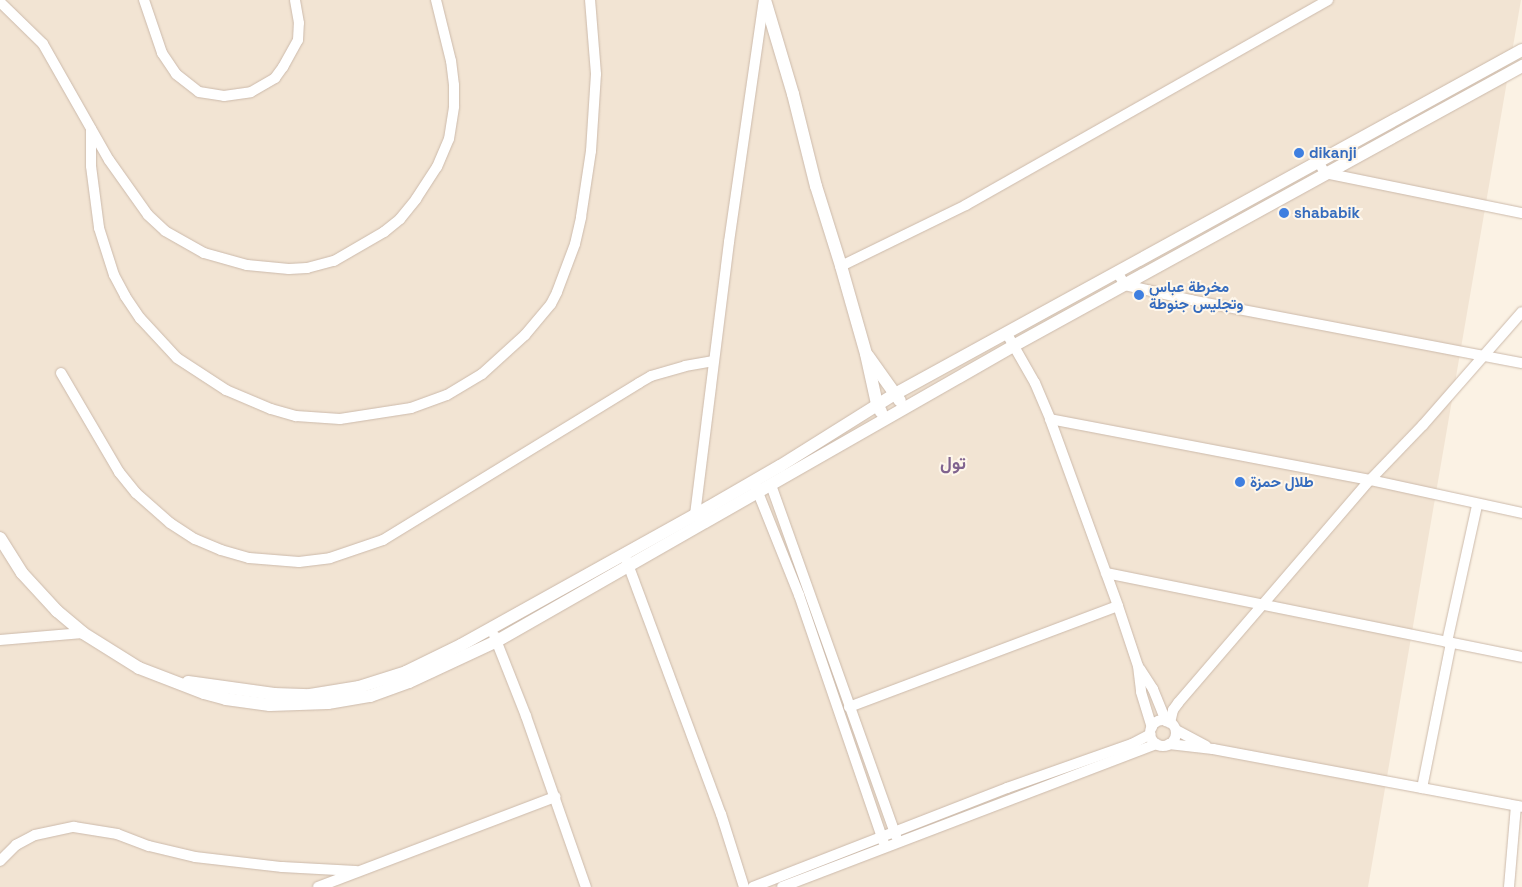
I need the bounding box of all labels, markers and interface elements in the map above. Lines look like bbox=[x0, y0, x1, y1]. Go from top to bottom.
place label: dikanji bbox=[1309, 144, 1357, 162]
marker: dikanji bbox=[1293, 147, 1305, 159]
place label: shababik bbox=[1294, 204, 1360, 222]
marker: shababik bbox=[1278, 207, 1290, 219]
place label: مخرطة عباس وتجليس جنوطة bbox=[1149, 277, 1244, 312]
marker: مخرطة عباس وتجليس جنوطة bbox=[1133, 289, 1145, 301]
district label: تول bbox=[940, 452, 966, 474]
place label: طلال حمزة bbox=[1250, 473, 1314, 491]
marker: طلال حمزة bbox=[1234, 476, 1246, 488]

